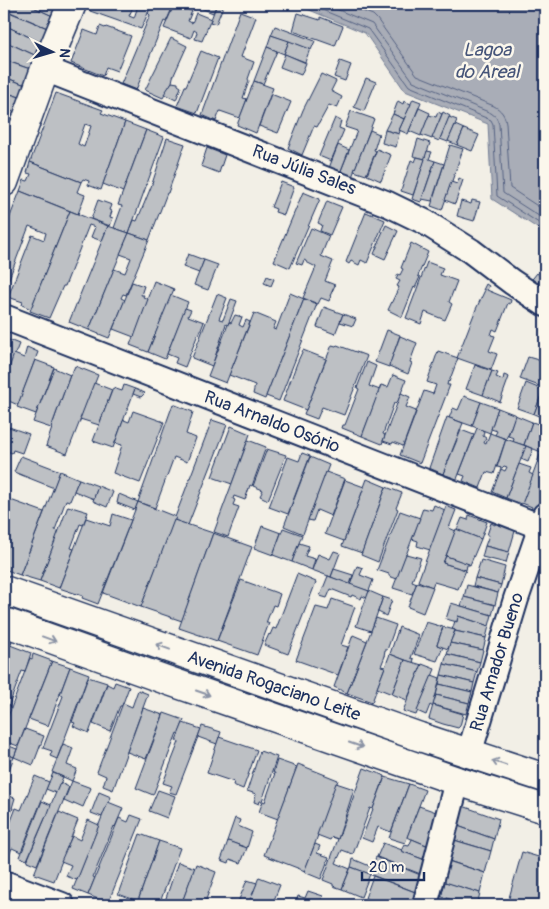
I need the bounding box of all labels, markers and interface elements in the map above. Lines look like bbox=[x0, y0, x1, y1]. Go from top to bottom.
north arrow bbox=[28, 28, 78, 78]
water label: Lagoa do Areal bbox=[455, 38, 522, 84]
text: N bbox=[56, 48, 73, 59]
street label: Rua Júlia Sales bbox=[249, 140, 359, 200]
street label: Rua Arnaldo Osório bbox=[201, 386, 343, 459]
street label: Rua Amador Bueno bbox=[465, 590, 529, 734]
one-way arrow bbox=[42, 635, 57, 644]
one-way arrow bbox=[156, 642, 172, 651]
street label: Avenida Rogaciano Leite bbox=[184, 646, 364, 727]
one-way arrow bbox=[194, 689, 210, 698]
one-way arrow bbox=[348, 741, 364, 751]
one-way arrow bbox=[491, 757, 507, 767]
scale bar bbox=[362, 849, 424, 881]
text: 20 m bbox=[369, 858, 404, 877]

